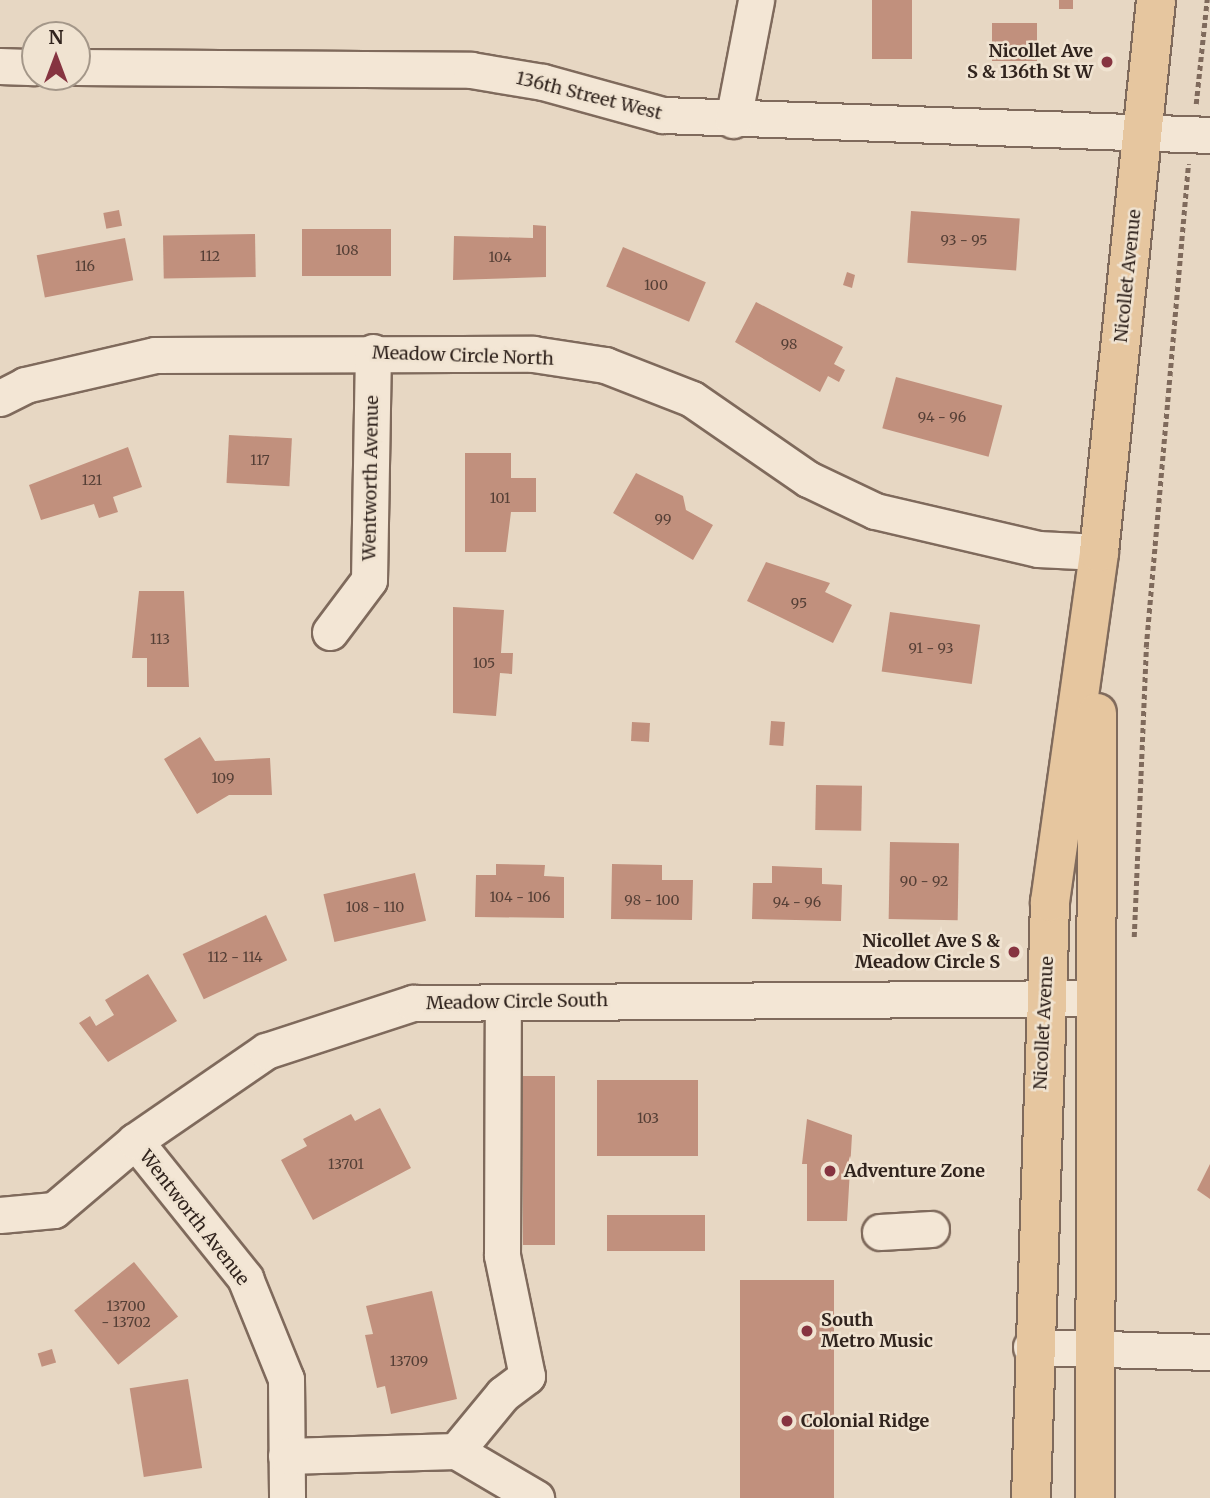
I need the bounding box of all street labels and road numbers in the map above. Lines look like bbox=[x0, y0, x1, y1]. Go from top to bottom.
street label: 136th Street West bbox=[514, 67, 664, 125]
street label: Nicollet Avenue bbox=[1110, 208, 1146, 344]
street label: Meadow Circle North bbox=[372, 342, 554, 370]
street label: Wentworth Avenue bbox=[359, 395, 383, 561]
street label: Nicollet Avenue bbox=[1030, 956, 1058, 1090]
street label: Meadow Circle South bbox=[426, 990, 608, 1014]
street label: Wentworth Avenue bbox=[135, 1146, 253, 1290]

